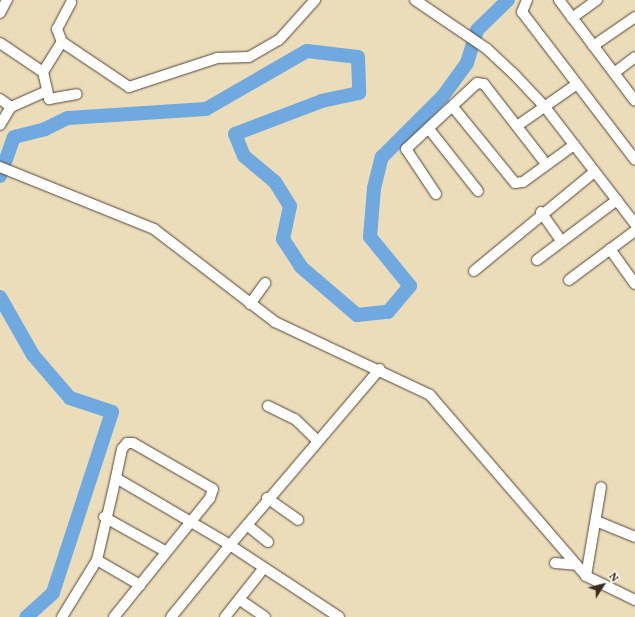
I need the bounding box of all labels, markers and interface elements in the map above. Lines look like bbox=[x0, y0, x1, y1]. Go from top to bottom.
north arrow bbox=[583, 565, 623, 605]
text: N bbox=[605, 570, 622, 585]

